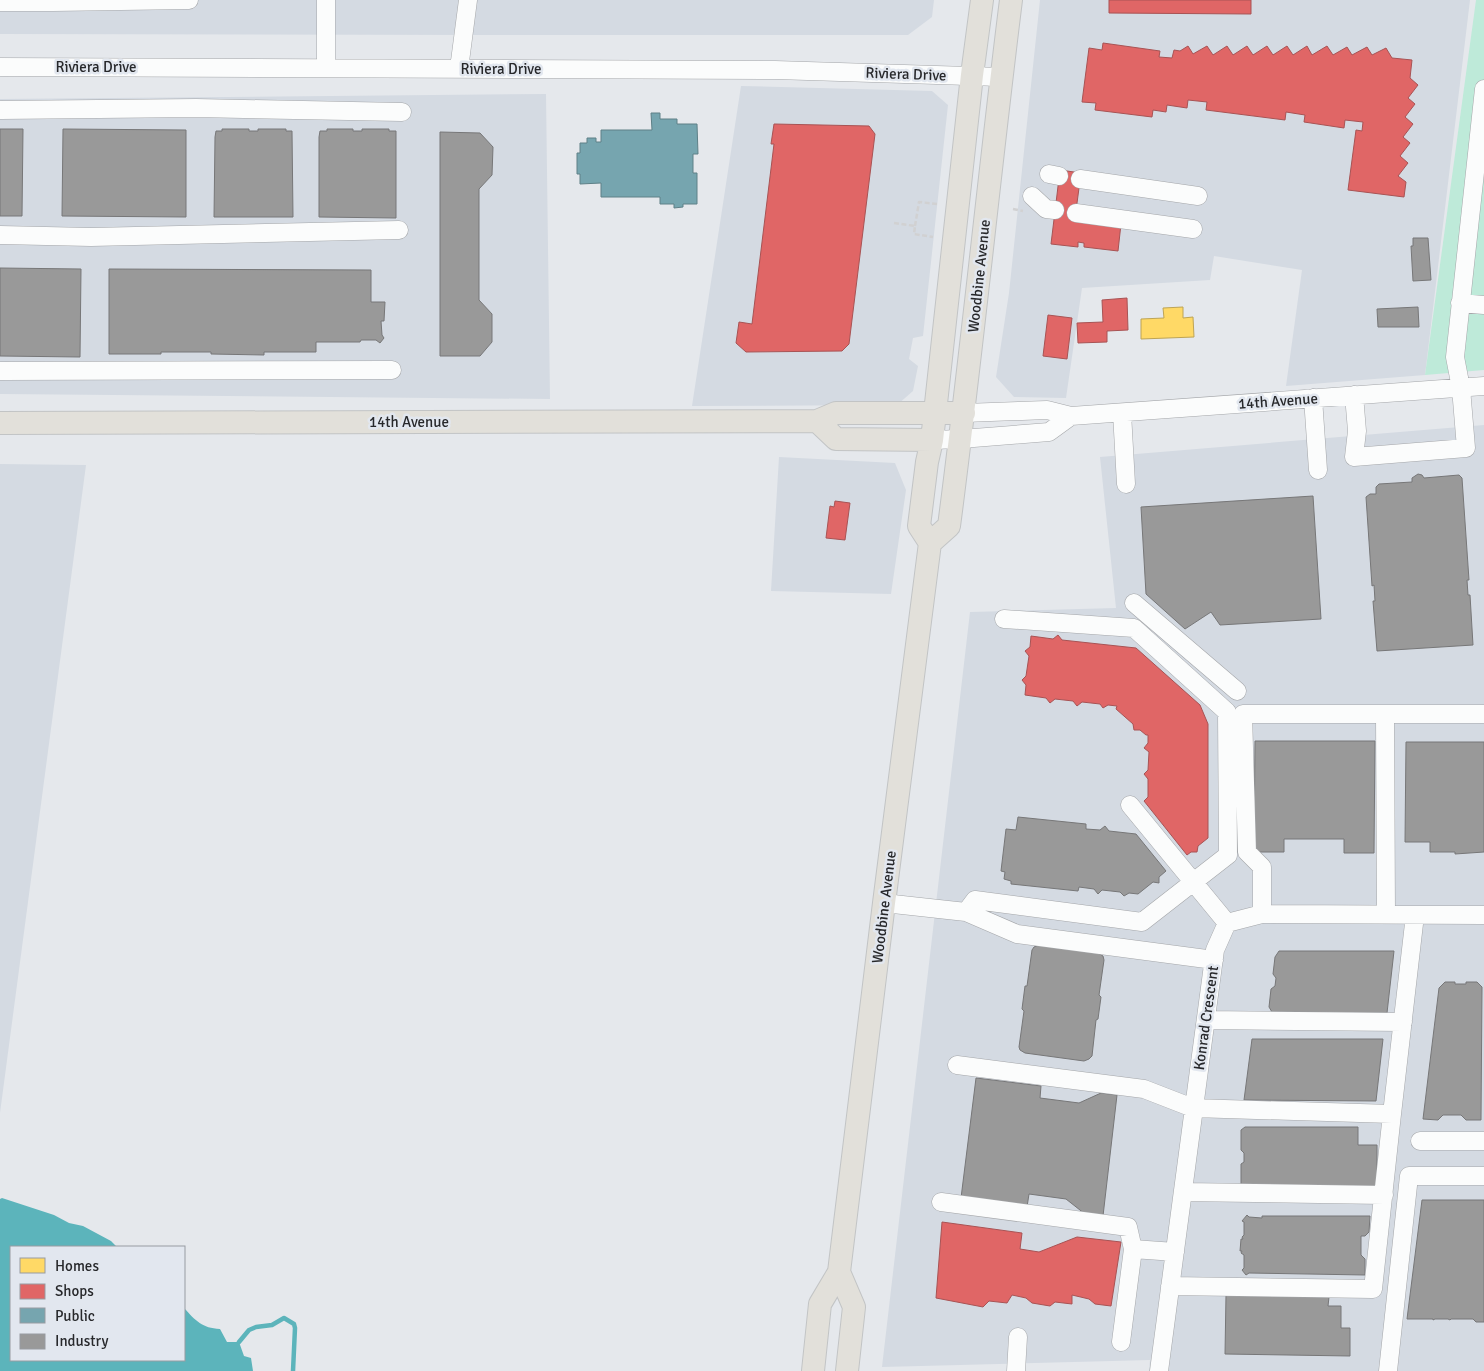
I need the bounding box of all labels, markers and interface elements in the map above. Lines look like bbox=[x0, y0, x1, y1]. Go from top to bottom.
street label: Riviera Drive bbox=[56, 58, 137, 76]
street label: Riviera Drive bbox=[461, 60, 542, 78]
street label: Riviera Drive bbox=[865, 64, 947, 84]
street label: Woodbine Avenue bbox=[964, 219, 994, 333]
street label: 14th Avenue bbox=[1238, 389, 1318, 413]
street label: 14th Avenue bbox=[369, 413, 449, 431]
street label: Woodbine Avenue bbox=[868, 850, 900, 964]
street label: Konrad Crescent bbox=[1190, 965, 1222, 1071]
legend bbox=[10, 1246, 185, 1361]
text: Homes bbox=[55, 1257, 99, 1275]
text: Shops bbox=[55, 1282, 94, 1300]
text: Public bbox=[55, 1307, 95, 1325]
text: Industry bbox=[55, 1332, 108, 1350]

